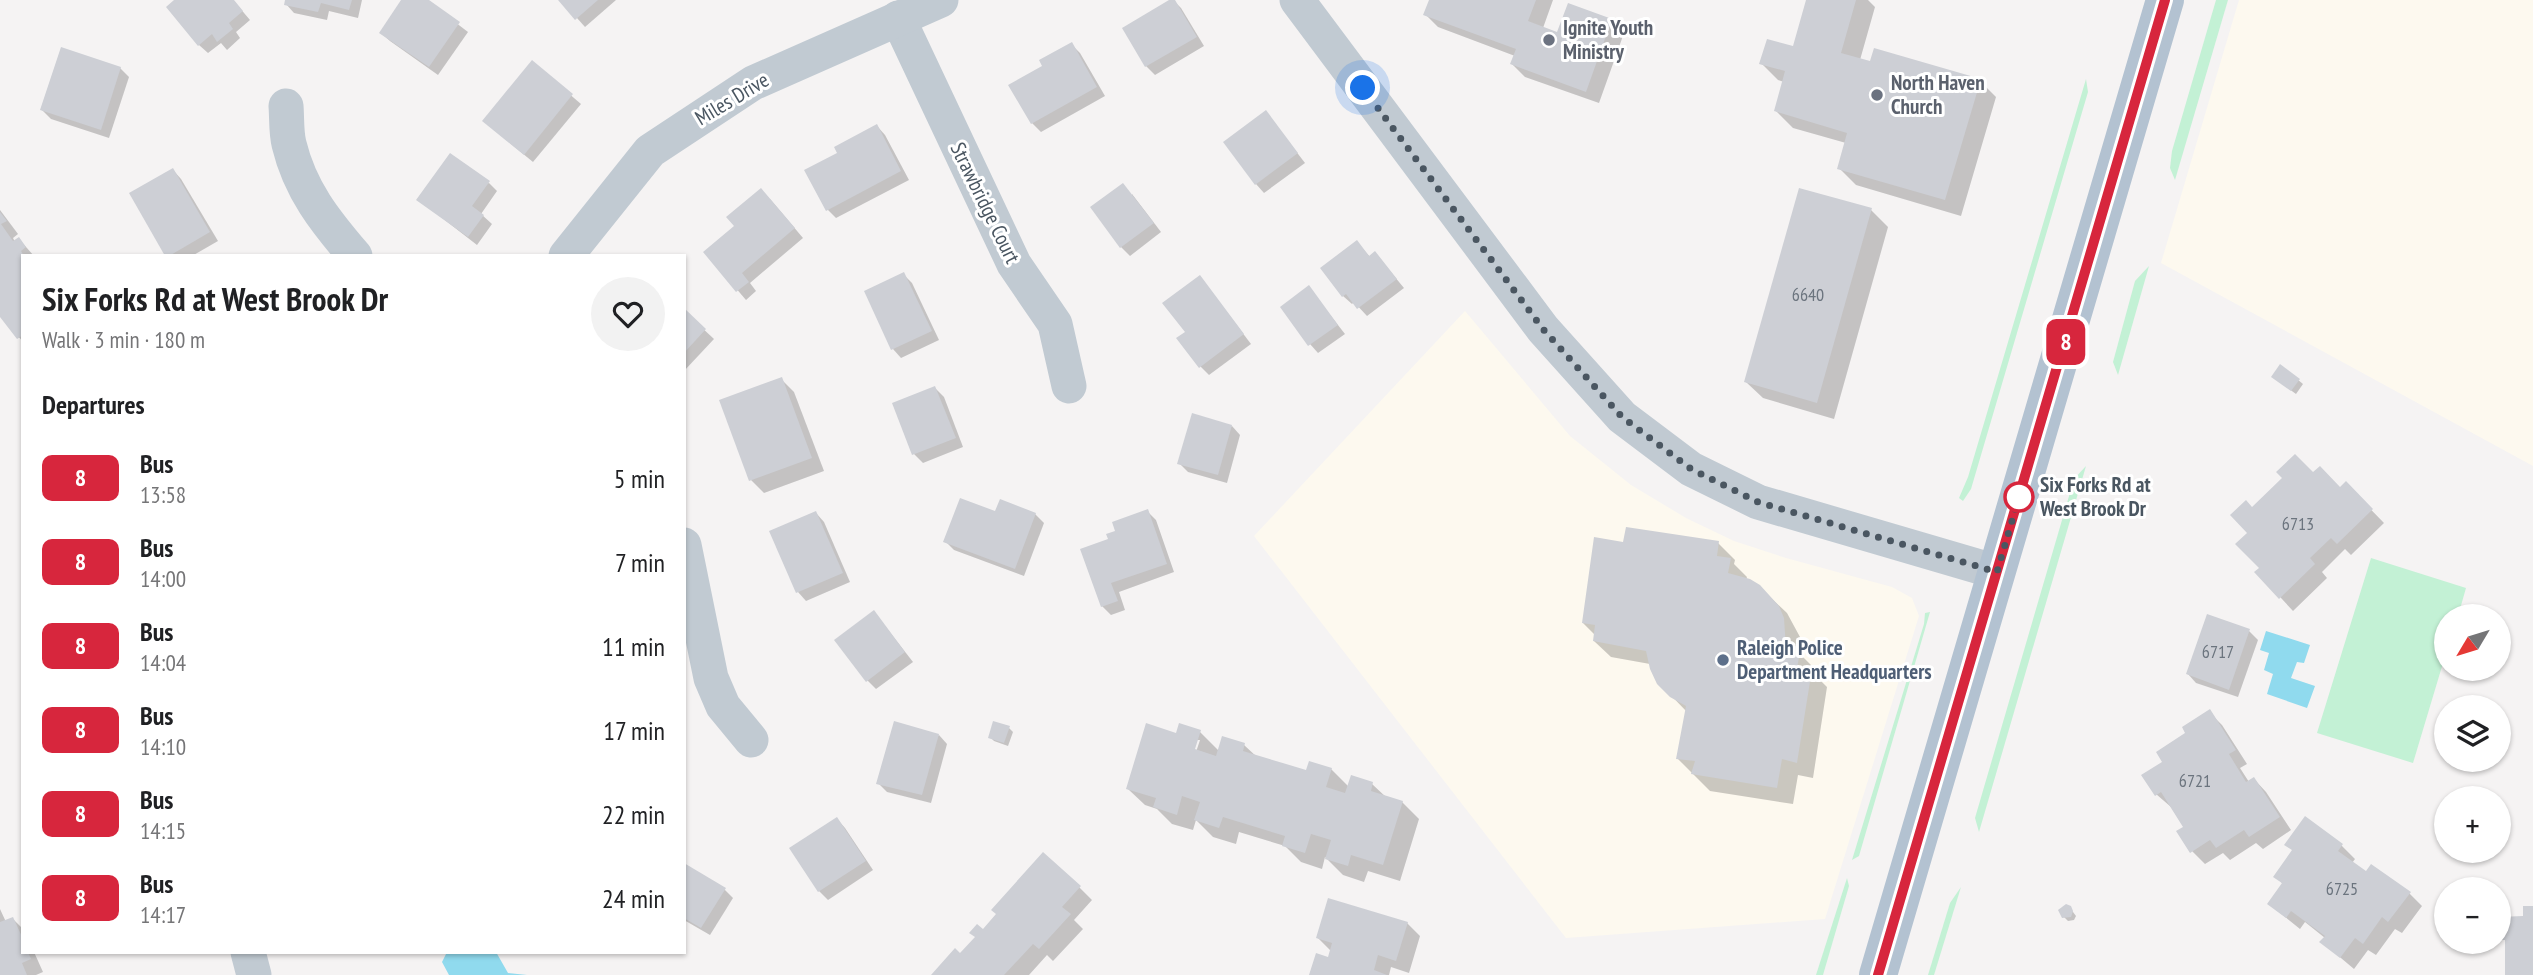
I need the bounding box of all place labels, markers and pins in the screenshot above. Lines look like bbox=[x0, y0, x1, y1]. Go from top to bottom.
place label: Ignite Youth Ministry bbox=[1563, 14, 1653, 65]
marker: Ignite Youth Ministry bbox=[1541, 32, 1557, 48]
place label: North Haven Church bbox=[1891, 69, 1985, 120]
marker: North Haven Church bbox=[1869, 87, 1885, 103]
place label: Six Forks Rd at West Brook Dr bbox=[2039, 471, 2151, 522]
marker: Six Forks Rd at West Brook Dr bbox=[2004, 482, 2034, 512]
place label: Raleigh Police Department Headquarters bbox=[1737, 634, 1932, 685]
marker: Raleigh Police Department Headquarters bbox=[1715, 652, 1731, 668]

